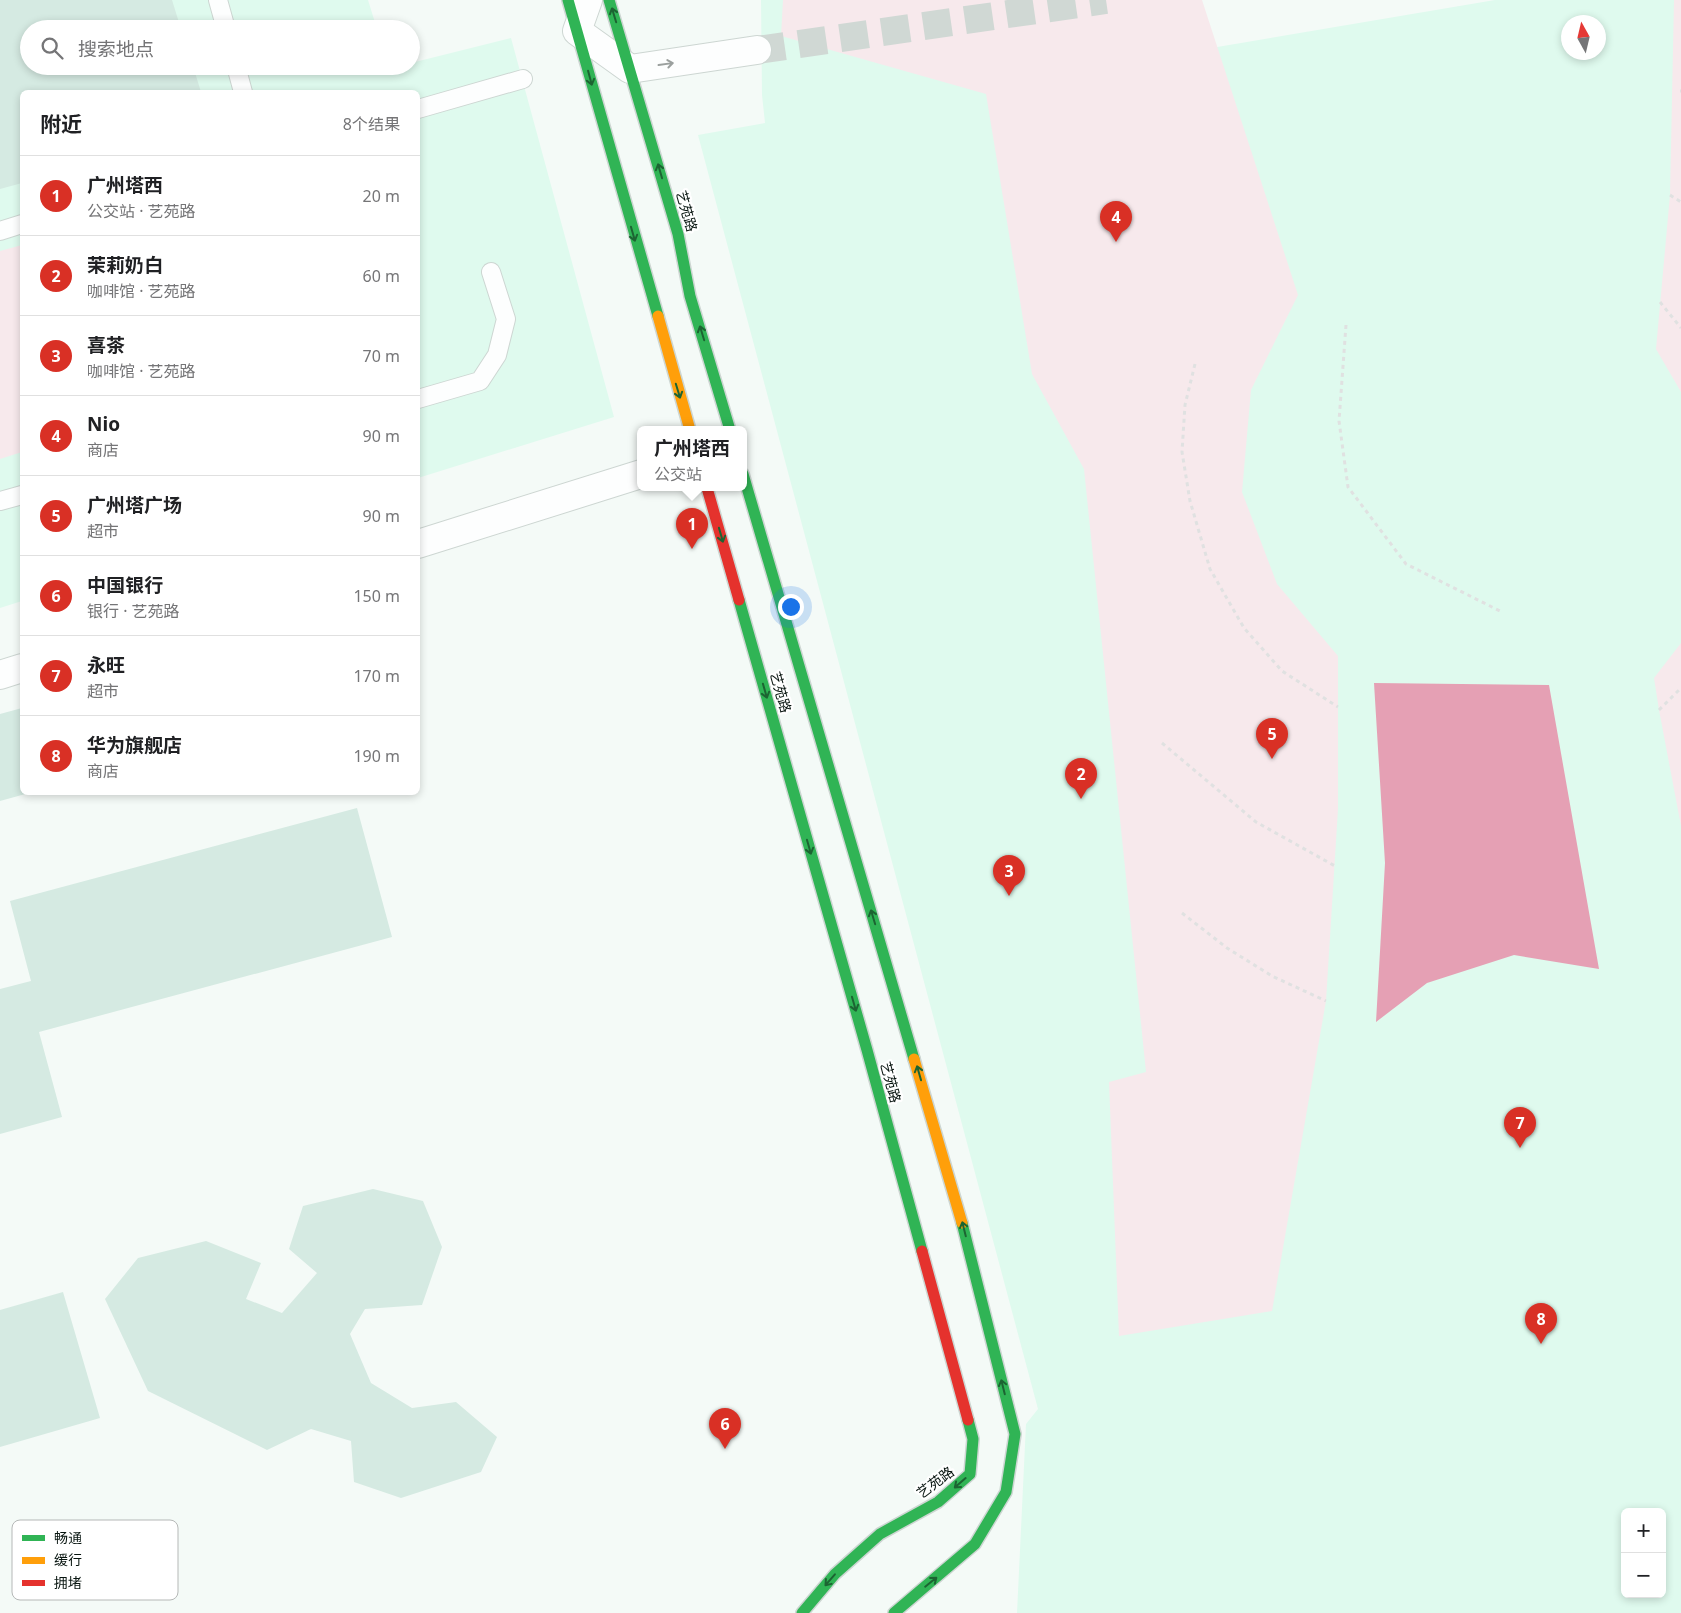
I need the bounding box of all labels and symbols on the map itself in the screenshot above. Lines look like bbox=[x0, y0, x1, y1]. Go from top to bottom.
one-way arrow bbox=[608, 7, 618, 23]
north arrow bbox=[1561, 15, 1606, 60]
one-way arrow bbox=[657, 58, 673, 68]
one-way arrow bbox=[586, 69, 595, 85]
one-way arrow bbox=[654, 163, 664, 179]
street label: 艺苑路 bbox=[672, 188, 702, 234]
pin: 4 bbox=[1100, 201, 1132, 242]
one-way arrow bbox=[629, 226, 639, 242]
one-way arrow bbox=[696, 326, 706, 342]
one-way arrow bbox=[673, 382, 683, 398]
pin: 1 bbox=[676, 508, 708, 549]
one-way arrow bbox=[716, 526, 726, 542]
your location bbox=[778, 594, 804, 620]
street label: 艺苑路 bbox=[766, 669, 796, 715]
one-way arrow bbox=[761, 682, 771, 698]
pin: 5 bbox=[1256, 718, 1288, 759]
pin: 2 bbox=[1065, 758, 1097, 799]
one-way arrow bbox=[805, 839, 815, 855]
pin: 3 bbox=[993, 855, 1025, 896]
one-way arrow bbox=[868, 909, 878, 925]
one-way arrow bbox=[849, 995, 859, 1011]
street label: 艺苑路 bbox=[876, 1059, 906, 1105]
one-way arrow bbox=[914, 1065, 924, 1081]
pin: 7 bbox=[1504, 1107, 1536, 1148]
one-way arrow bbox=[959, 1222, 968, 1238]
pin: 8 bbox=[1525, 1303, 1557, 1344]
one-way arrow bbox=[998, 1379, 1007, 1395]
pin: 6 bbox=[709, 1408, 741, 1449]
street label: 艺苑路 bbox=[913, 1462, 957, 1502]
one-way arrow bbox=[953, 1477, 966, 1489]
legend bbox=[12, 1520, 178, 1600]
text: 畅通 bbox=[54, 1528, 82, 1547]
text: 缓行 bbox=[54, 1550, 82, 1569]
text: 拥堵 bbox=[54, 1573, 82, 1592]
one-way arrow bbox=[825, 1573, 836, 1586]
one-way arrow bbox=[925, 1576, 938, 1587]

